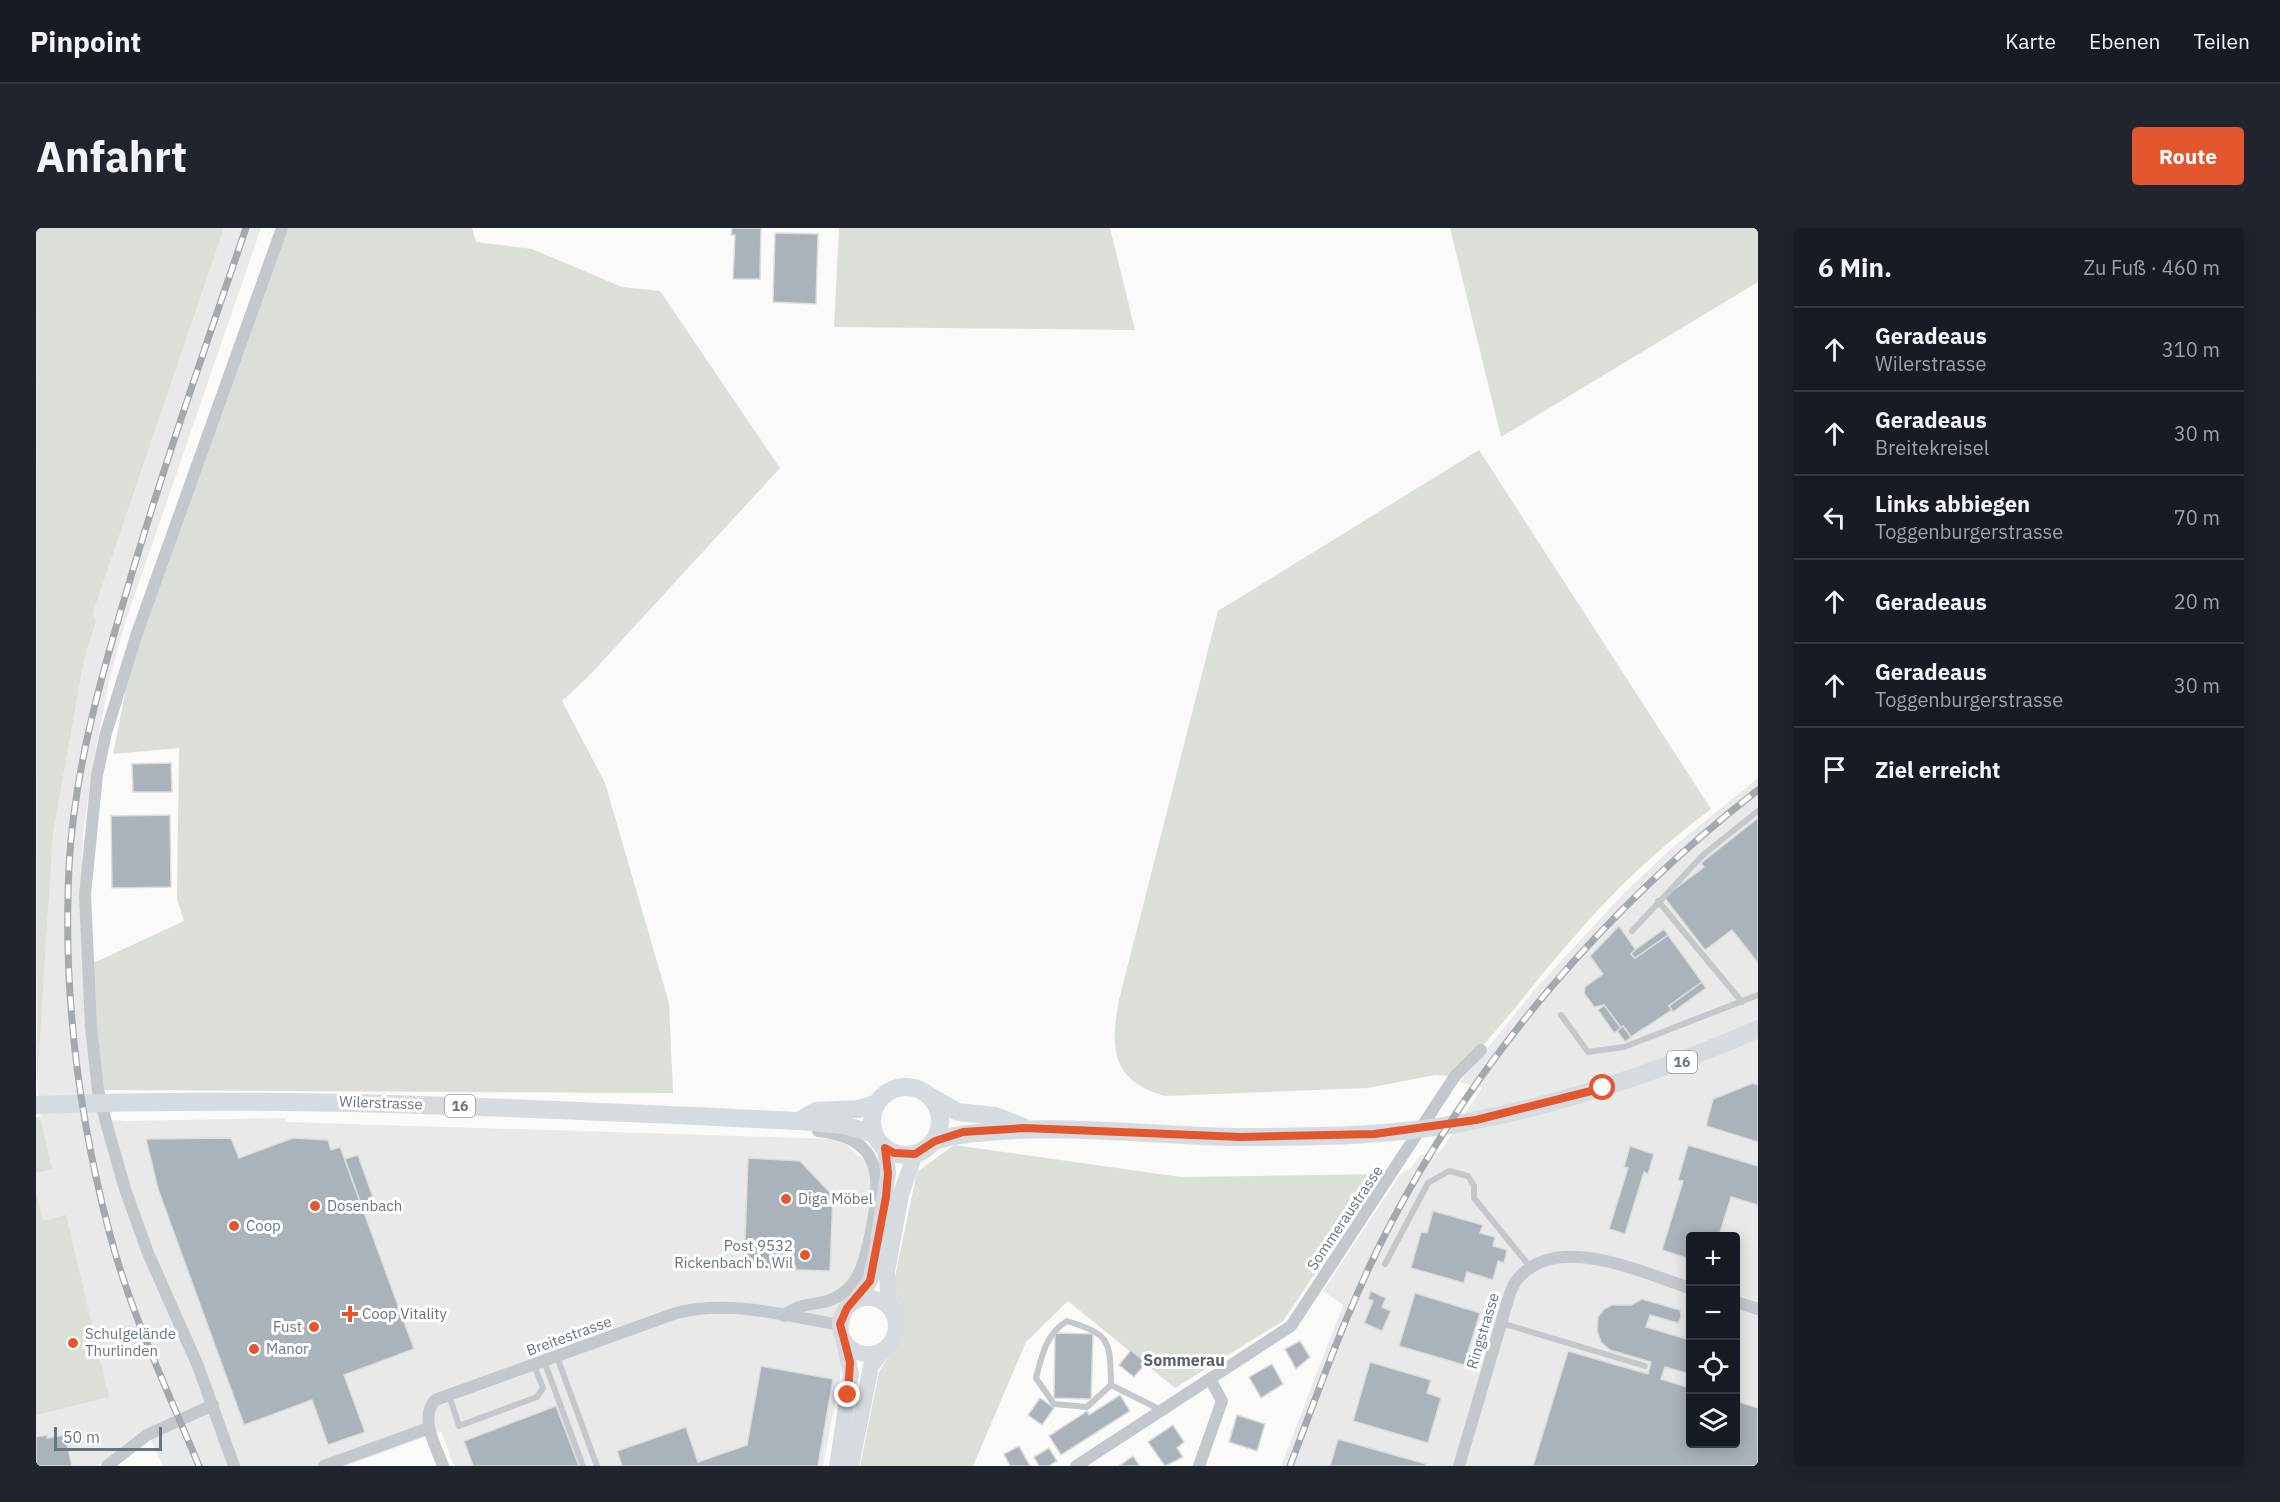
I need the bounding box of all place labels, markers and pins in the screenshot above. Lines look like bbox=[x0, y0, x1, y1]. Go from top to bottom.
place label: Diga Möbel bbox=[798, 1189, 873, 1208]
marker: Diga Möbel bbox=[779, 1192, 793, 1206]
place label: Dosenbach bbox=[327, 1196, 402, 1215]
marker: Dosenbach bbox=[308, 1199, 322, 1213]
place label: Coop bbox=[246, 1216, 281, 1235]
marker: Coop bbox=[227, 1219, 241, 1233]
place label: Post 9532 Rickenbach b. Wil bbox=[674, 1236, 793, 1272]
marker: Post 9532 Rickenbach b. Wil bbox=[798, 1248, 812, 1262]
place label: Coop Vitality bbox=[362, 1304, 448, 1323]
marker: Coop Vitality bbox=[343, 1307, 357, 1321]
place label: Fust bbox=[273, 1317, 302, 1336]
marker: Fust bbox=[307, 1320, 321, 1334]
place label: Schulgelände Thurlinden bbox=[85, 1324, 176, 1360]
marker: Schulgelände Thurlinden bbox=[66, 1336, 80, 1350]
place label: Manor bbox=[266, 1339, 309, 1358]
marker: Manor bbox=[247, 1342, 261, 1356]

